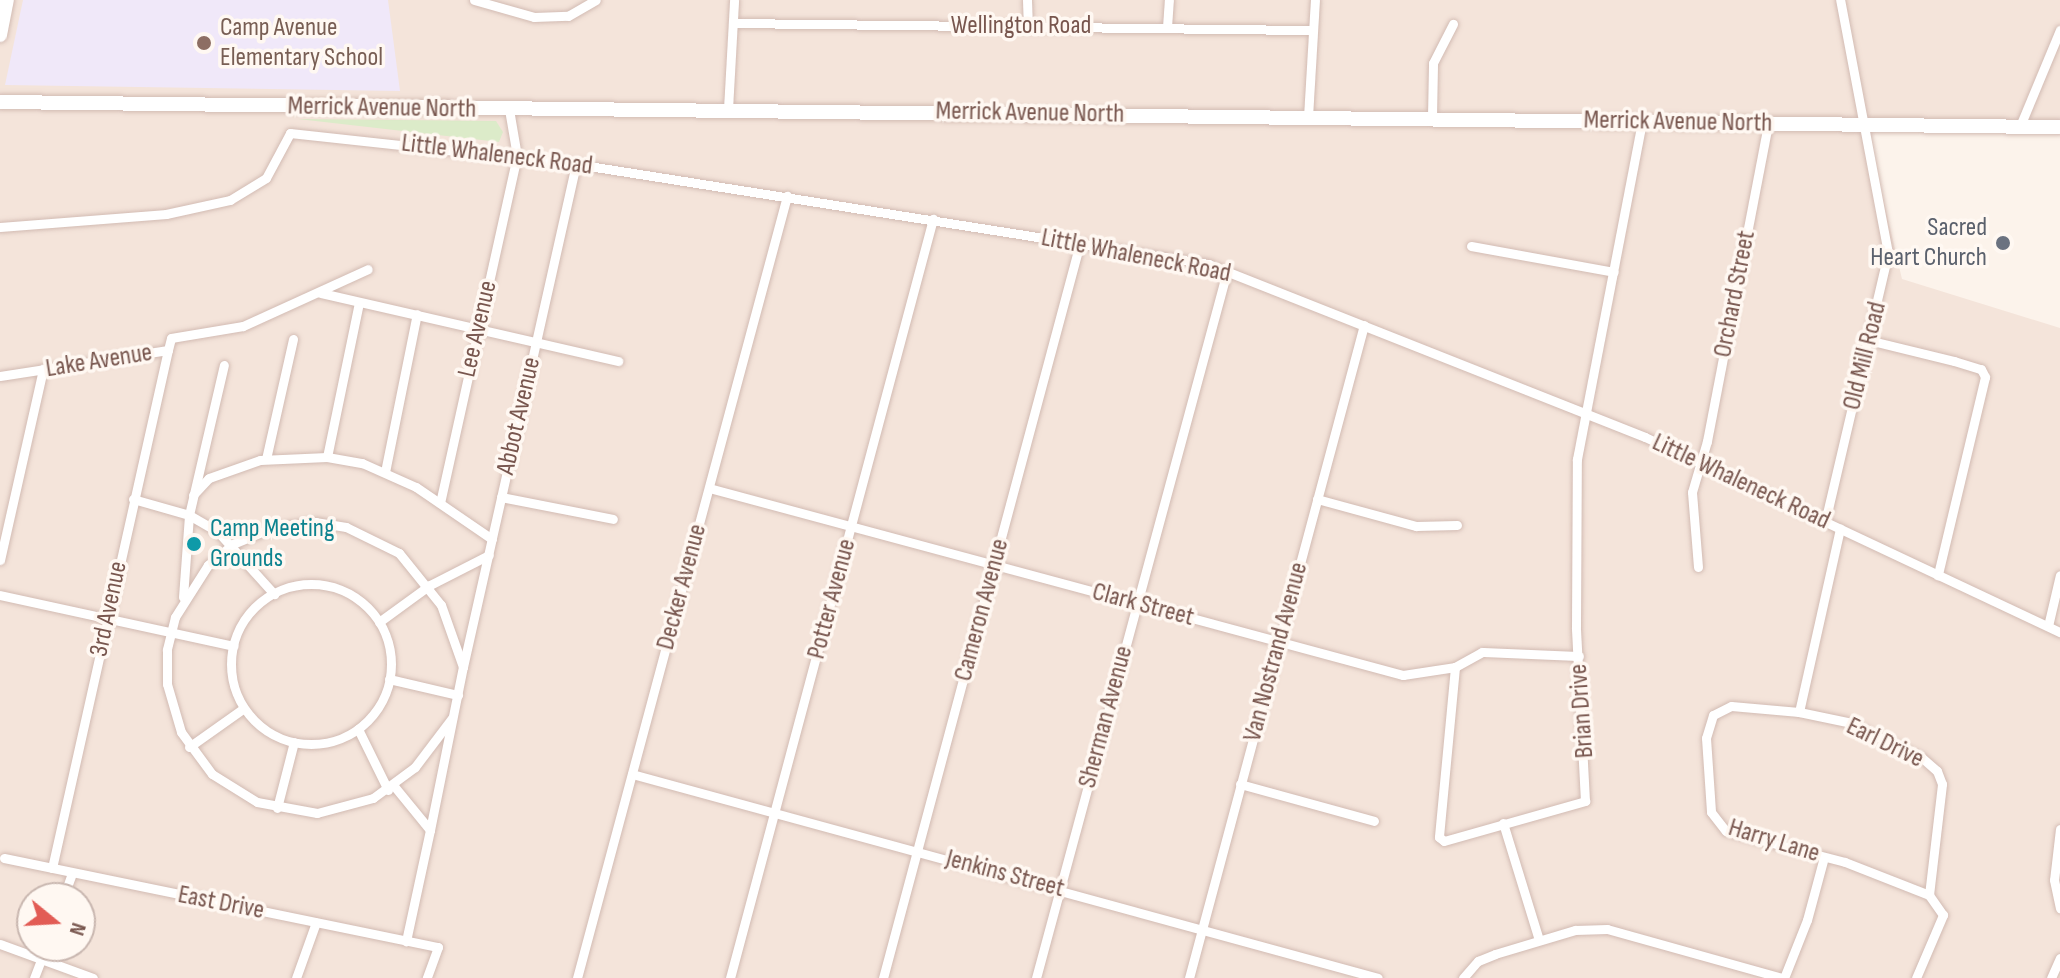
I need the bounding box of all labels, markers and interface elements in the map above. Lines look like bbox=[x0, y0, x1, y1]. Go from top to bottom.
street label: Wellington Road bbox=[951, 10, 1091, 42]
place label: Camp Avenue Elementary School bbox=[220, 12, 383, 74]
marker: Camp Avenue Elementary School bbox=[195, 34, 213, 52]
street label: Merrick Avenue North bbox=[287, 91, 477, 125]
street label: Merrick Avenue North bbox=[935, 96, 1125, 130]
street label: Merrick Avenue North bbox=[1583, 105, 1773, 139]
street label: Little Whaleneck Road bbox=[400, 128, 594, 182]
place label: Sacred Heart Church bbox=[1870, 212, 1987, 274]
street label: Little Whaleneck Road bbox=[1039, 222, 1233, 290]
street label: Orchard Street bbox=[1707, 228, 1763, 360]
marker: Sacred Heart Church bbox=[1994, 234, 2012, 252]
street label: Lee Avenue bbox=[452, 278, 504, 380]
street label: Old Mill Road bbox=[1837, 299, 1893, 413]
street label: Lake Avenue bbox=[44, 337, 154, 385]
street label: Abbot Avenue bbox=[490, 354, 548, 478]
street label: Little Whaleneck Road bbox=[1647, 427, 1835, 537]
place label: Camp Meeting Grounds bbox=[210, 513, 334, 574]
street label: Decker Avenue bbox=[650, 521, 714, 653]
marker: Camp Meeting Grounds bbox=[185, 535, 203, 553]
street label: Cameron Avenue bbox=[948, 535, 1016, 685]
street label: Potter Avenue bbox=[801, 536, 863, 662]
street label: 3rd Avenue bbox=[84, 559, 134, 659]
street label: Van Nostrand Avenue bbox=[1237, 559, 1315, 745]
street label: Clark Street bbox=[1089, 576, 1197, 634]
street label: Sherman Avenue bbox=[1072, 643, 1140, 791]
street label: Brian Drive bbox=[1563, 663, 1601, 759]
street label: Earl Drive bbox=[1841, 711, 1929, 775]
street label: Harry Lane bbox=[1725, 812, 1823, 870]
street label: Jenkins Street bbox=[942, 843, 1068, 905]
street label: East Drive bbox=[175, 879, 267, 927]
north arrow bbox=[16, 882, 96, 962]
text: N bbox=[63, 919, 92, 939]

